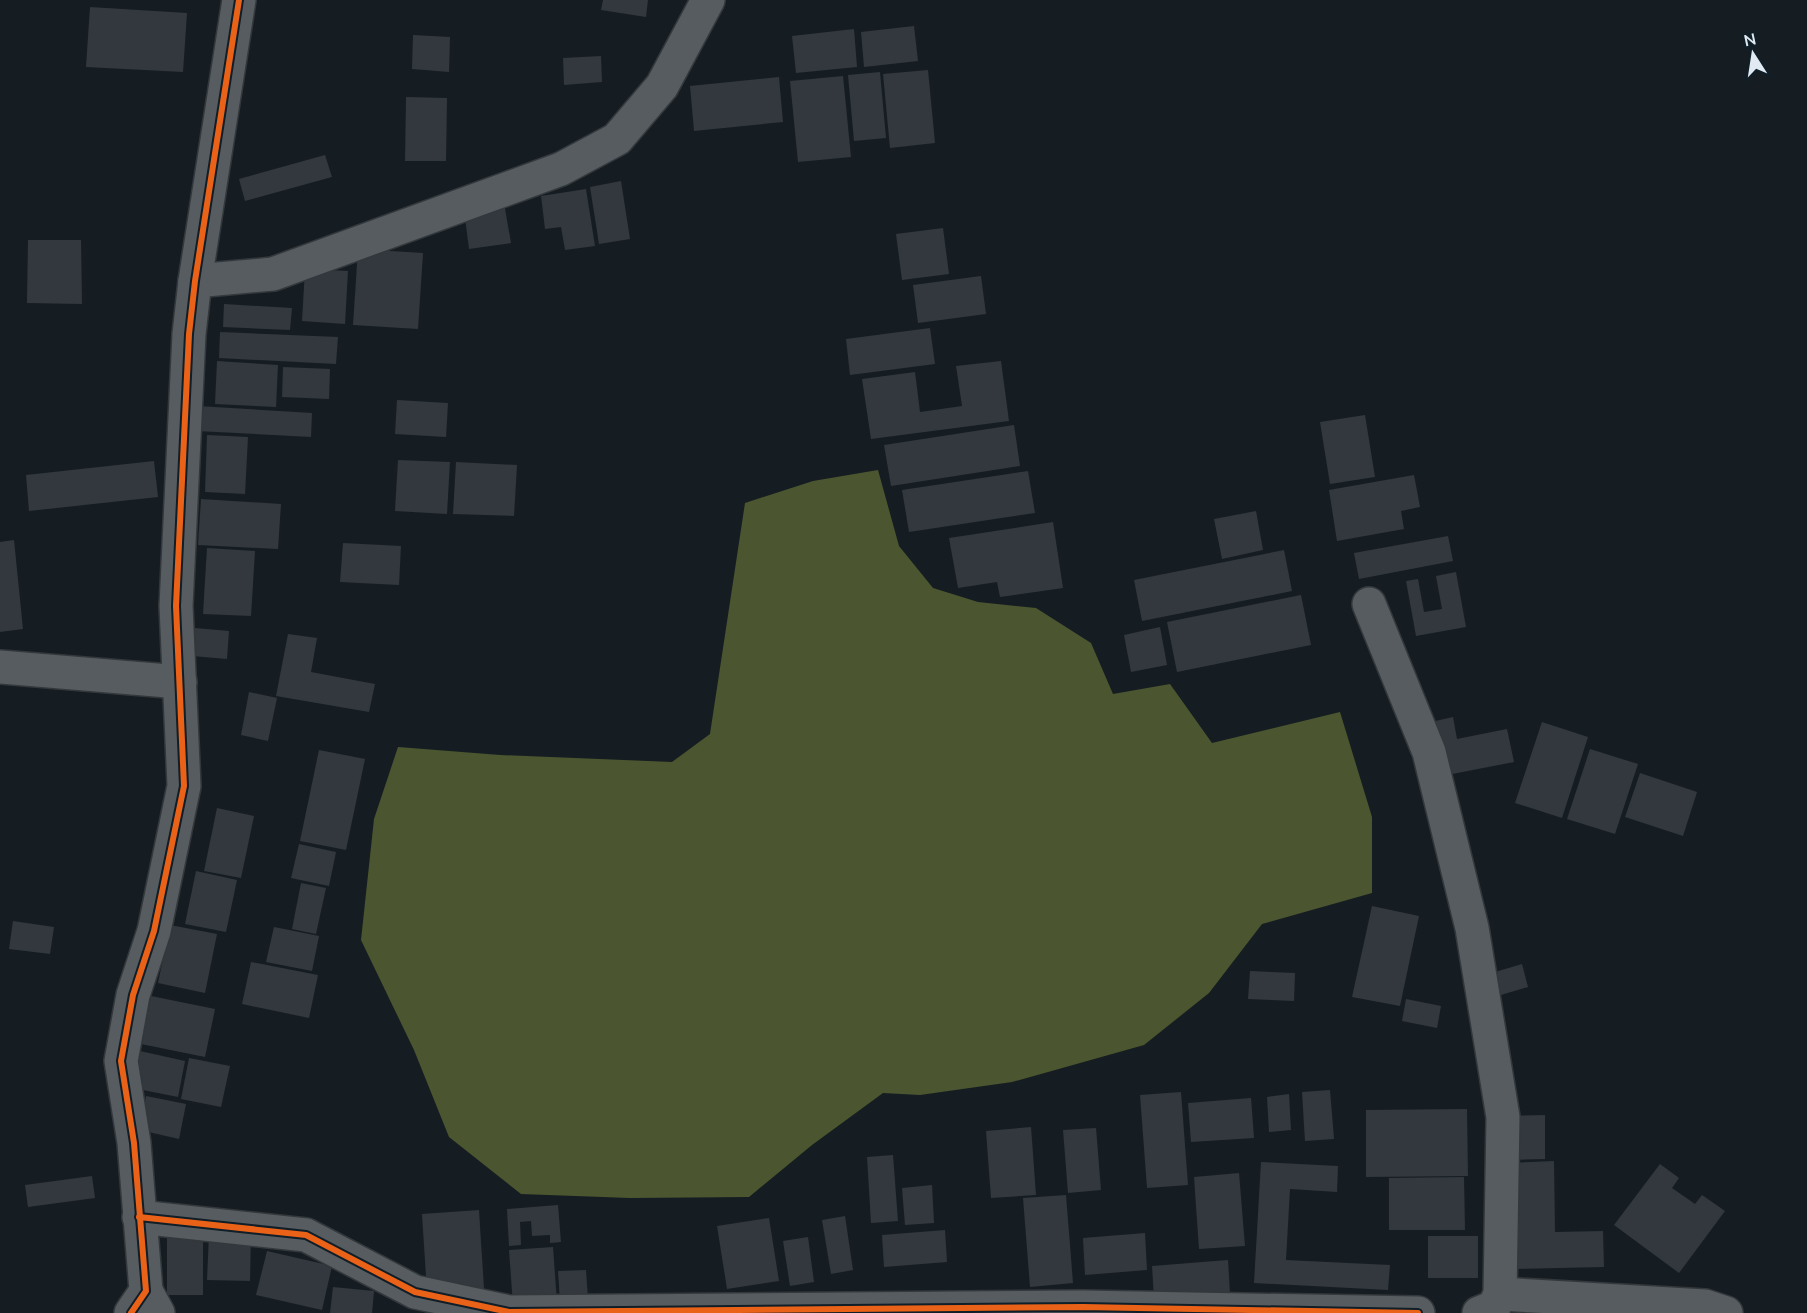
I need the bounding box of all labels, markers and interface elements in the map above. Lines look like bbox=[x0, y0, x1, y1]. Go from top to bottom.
north arrow bbox=[1723, 24, 1783, 84]
text: N bbox=[1742, 28, 1758, 52]

